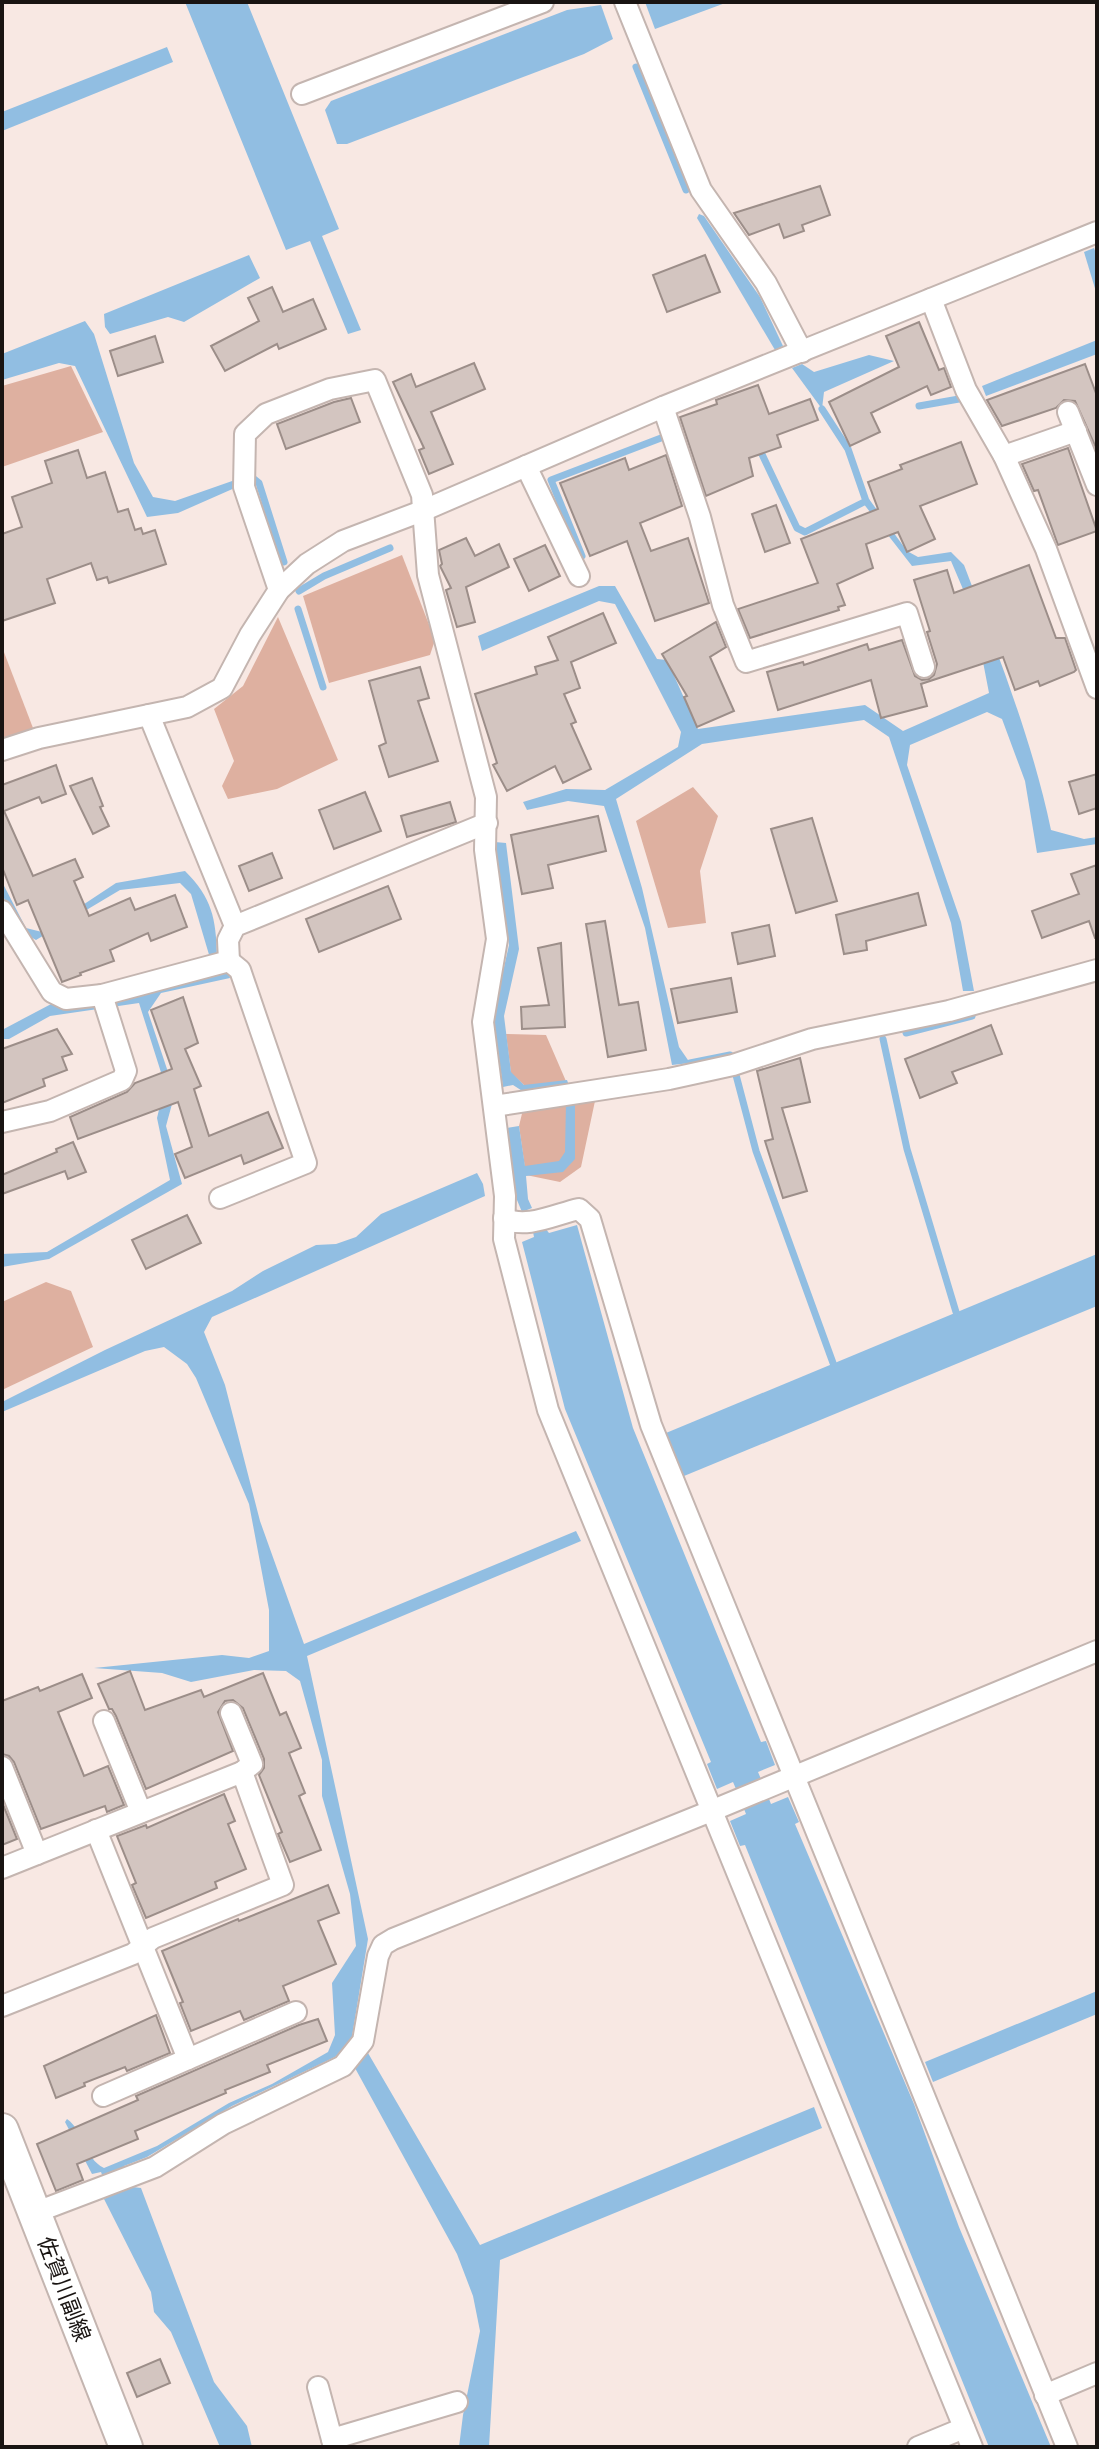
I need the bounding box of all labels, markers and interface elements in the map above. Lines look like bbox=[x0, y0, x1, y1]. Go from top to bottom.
street label: 佐賀川副線 bbox=[33, 2233, 95, 2345]

